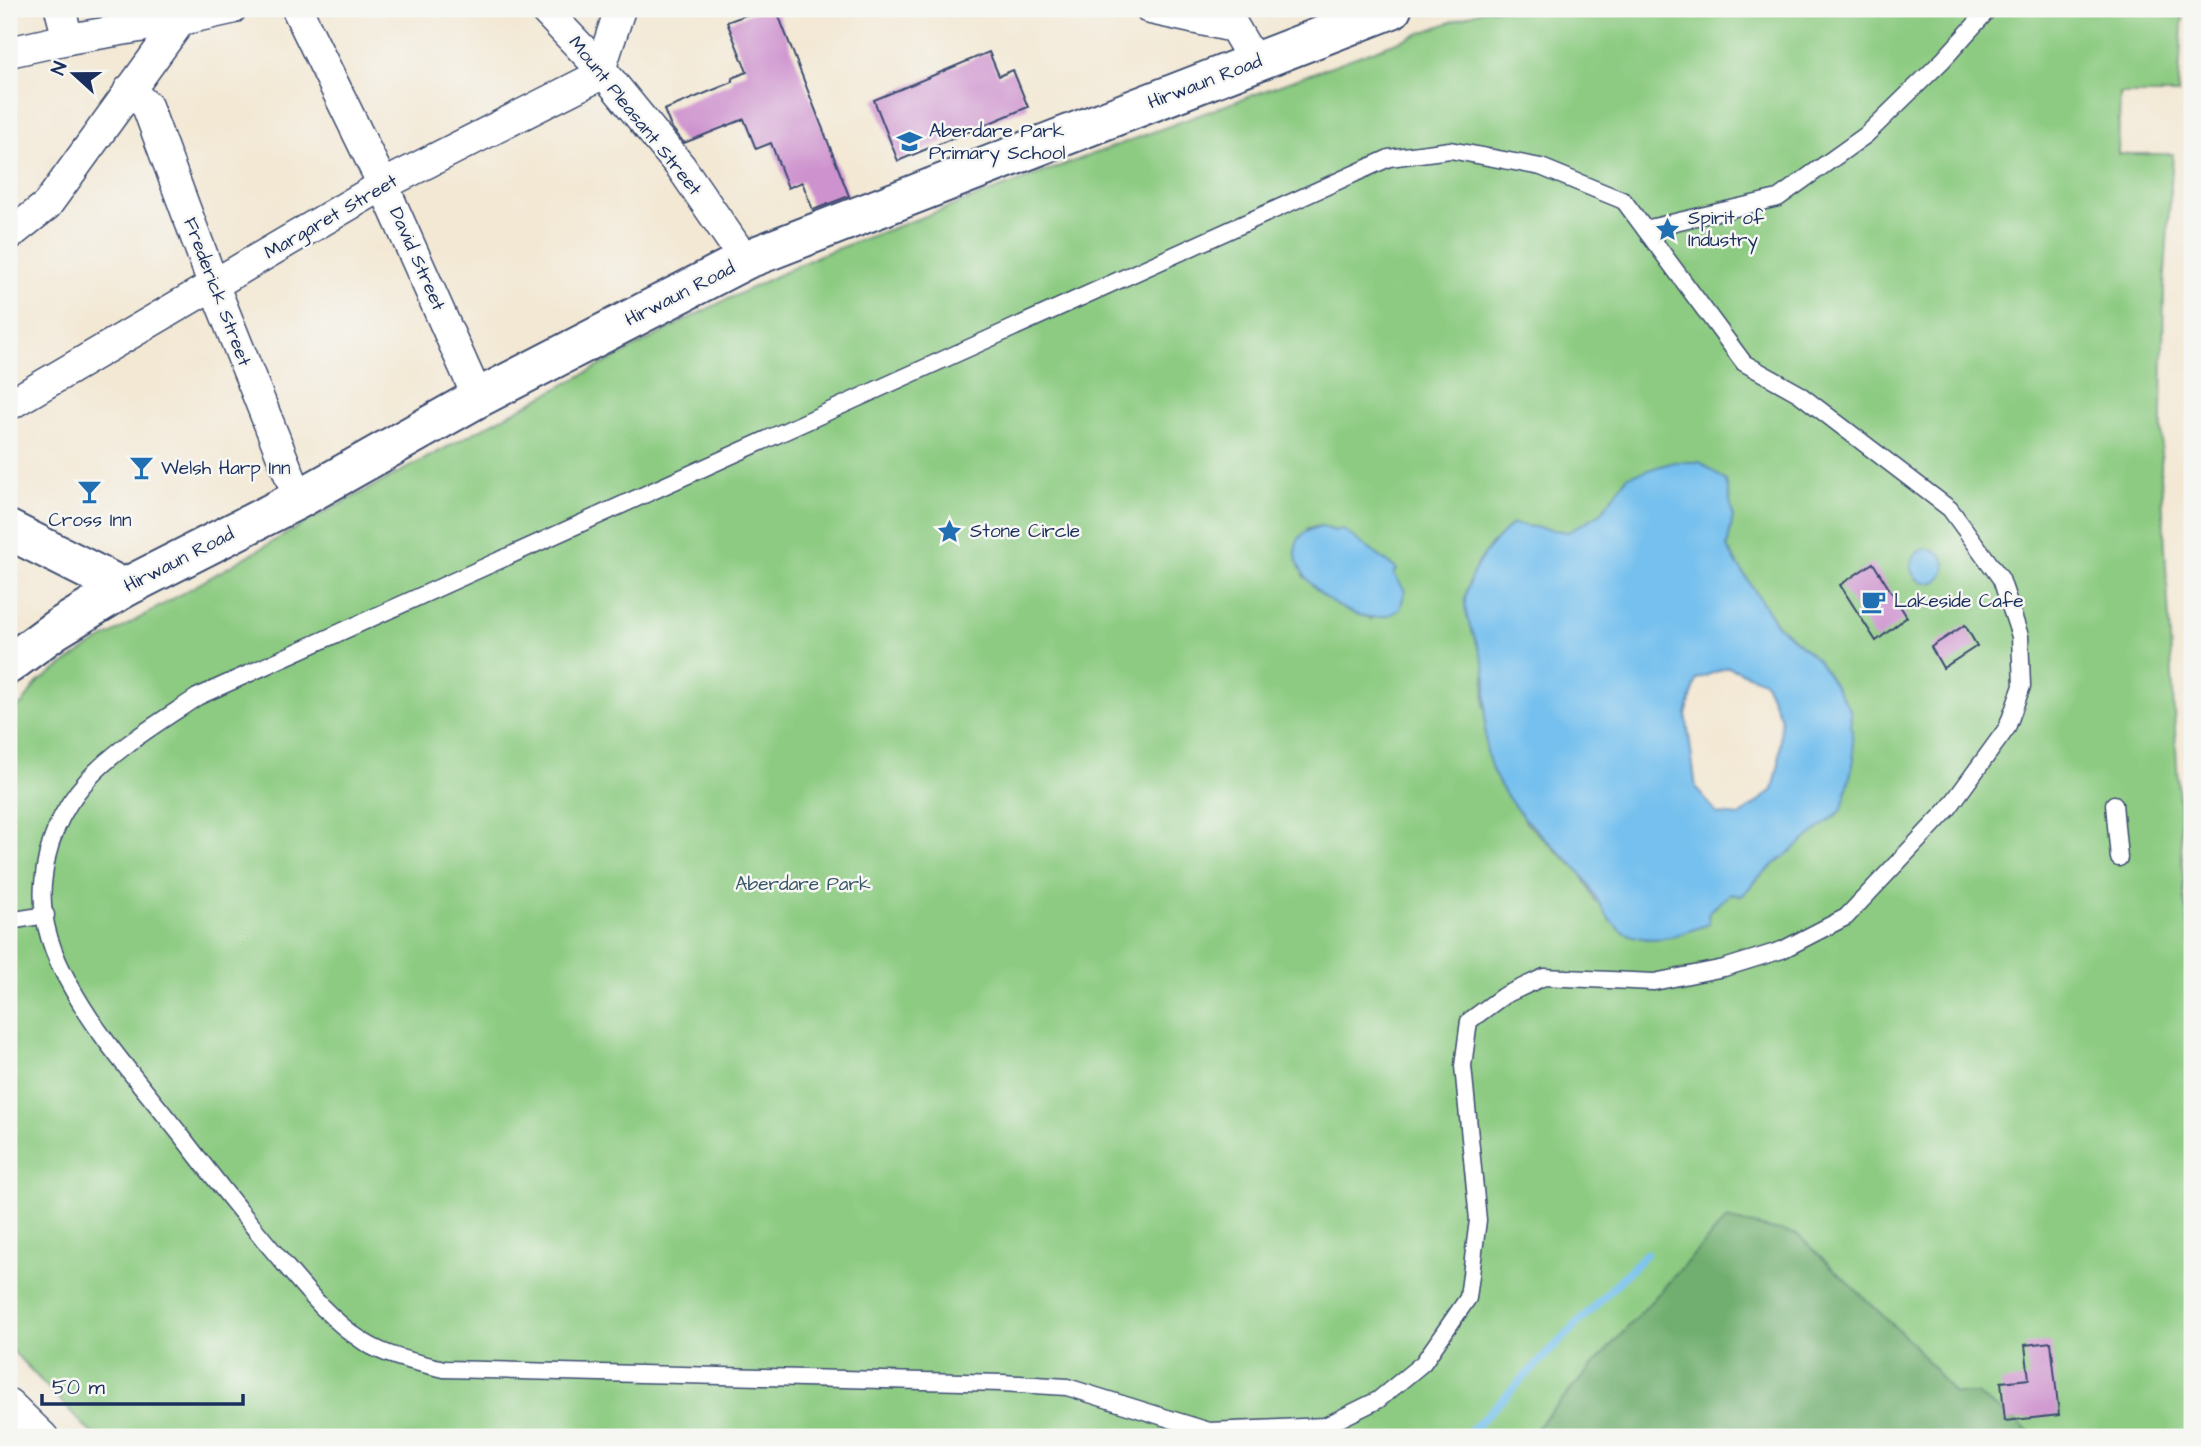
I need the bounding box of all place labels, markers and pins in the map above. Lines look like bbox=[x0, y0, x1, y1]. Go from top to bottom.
place label: Aberdare Park Primary School bbox=[929, 118, 1065, 168]
school or university icon: Aberdare Park Primary School bbox=[895, 128, 923, 156]
place label: Spirit of Industry bbox=[1688, 205, 1765, 255]
place icon: Spirit of Industry bbox=[1654, 215, 1682, 243]
bar icon: Welsh Harp Inn bbox=[127, 454, 155, 482]
place label: Welsh Harp Inn bbox=[161, 455, 290, 482]
bar icon: Cross Inn bbox=[76, 478, 104, 506]
place label: Cross Inn bbox=[48, 507, 132, 534]
place icon: Stone Circle bbox=[936, 517, 964, 545]
place label: Stone Circle bbox=[970, 518, 1080, 545]
cafe icon: Lakeside Cafe bbox=[1860, 587, 1888, 615]
place label: Lakeside Cafe bbox=[1894, 588, 2024, 615]

